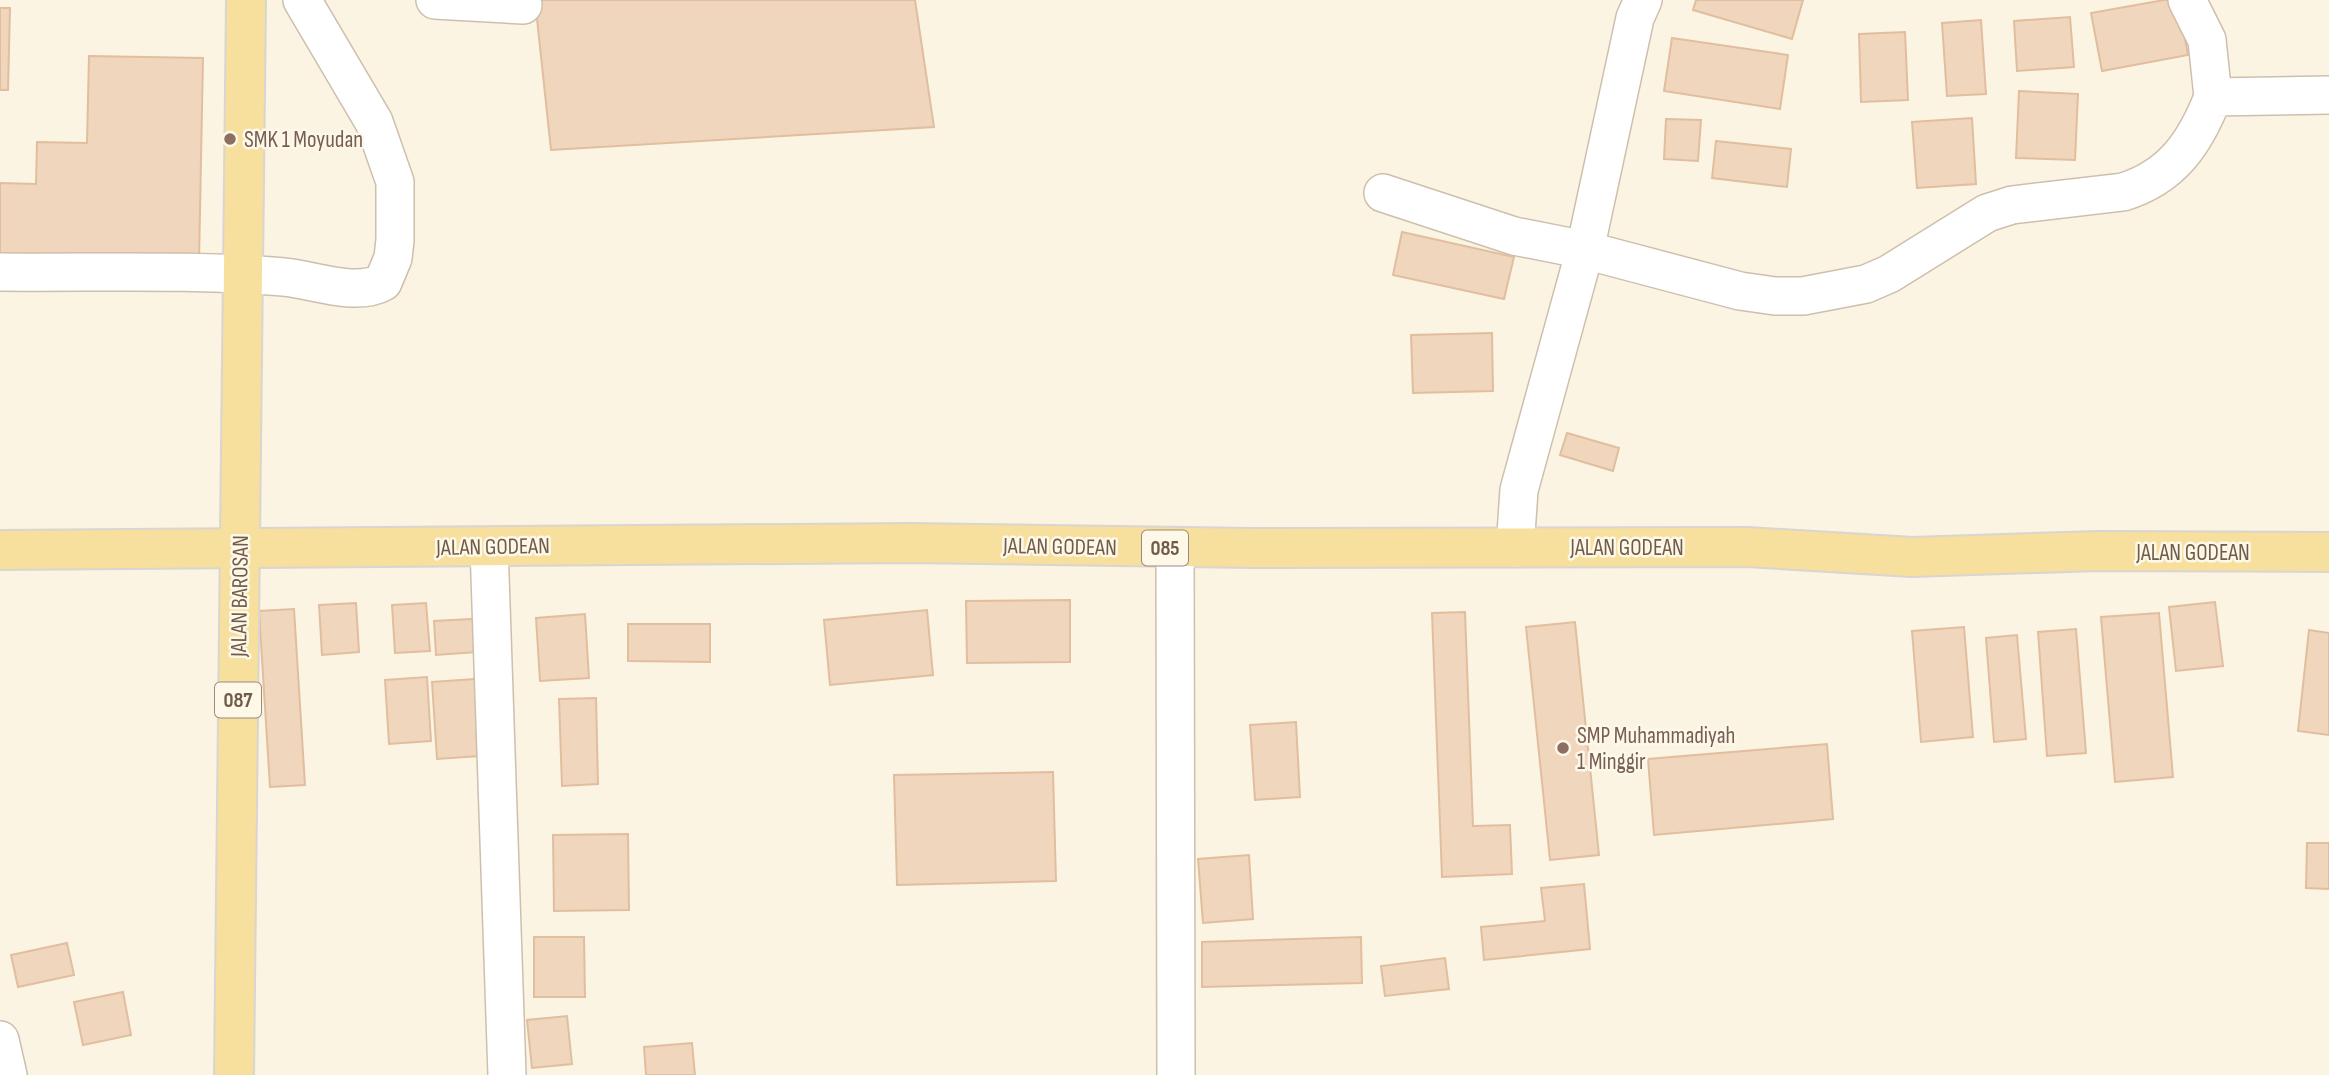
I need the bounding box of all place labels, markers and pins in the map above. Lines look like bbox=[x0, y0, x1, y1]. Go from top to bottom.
place label: SMK 1 Moyudan bbox=[244, 126, 363, 154]
marker: SMK 1 Moyudan bbox=[222, 131, 238, 147]
place label: SMP Muhammadiyah 1 Minggir bbox=[1577, 722, 1735, 776]
marker: SMP Muhammadiyah 1 Minggir bbox=[1555, 740, 1571, 756]

